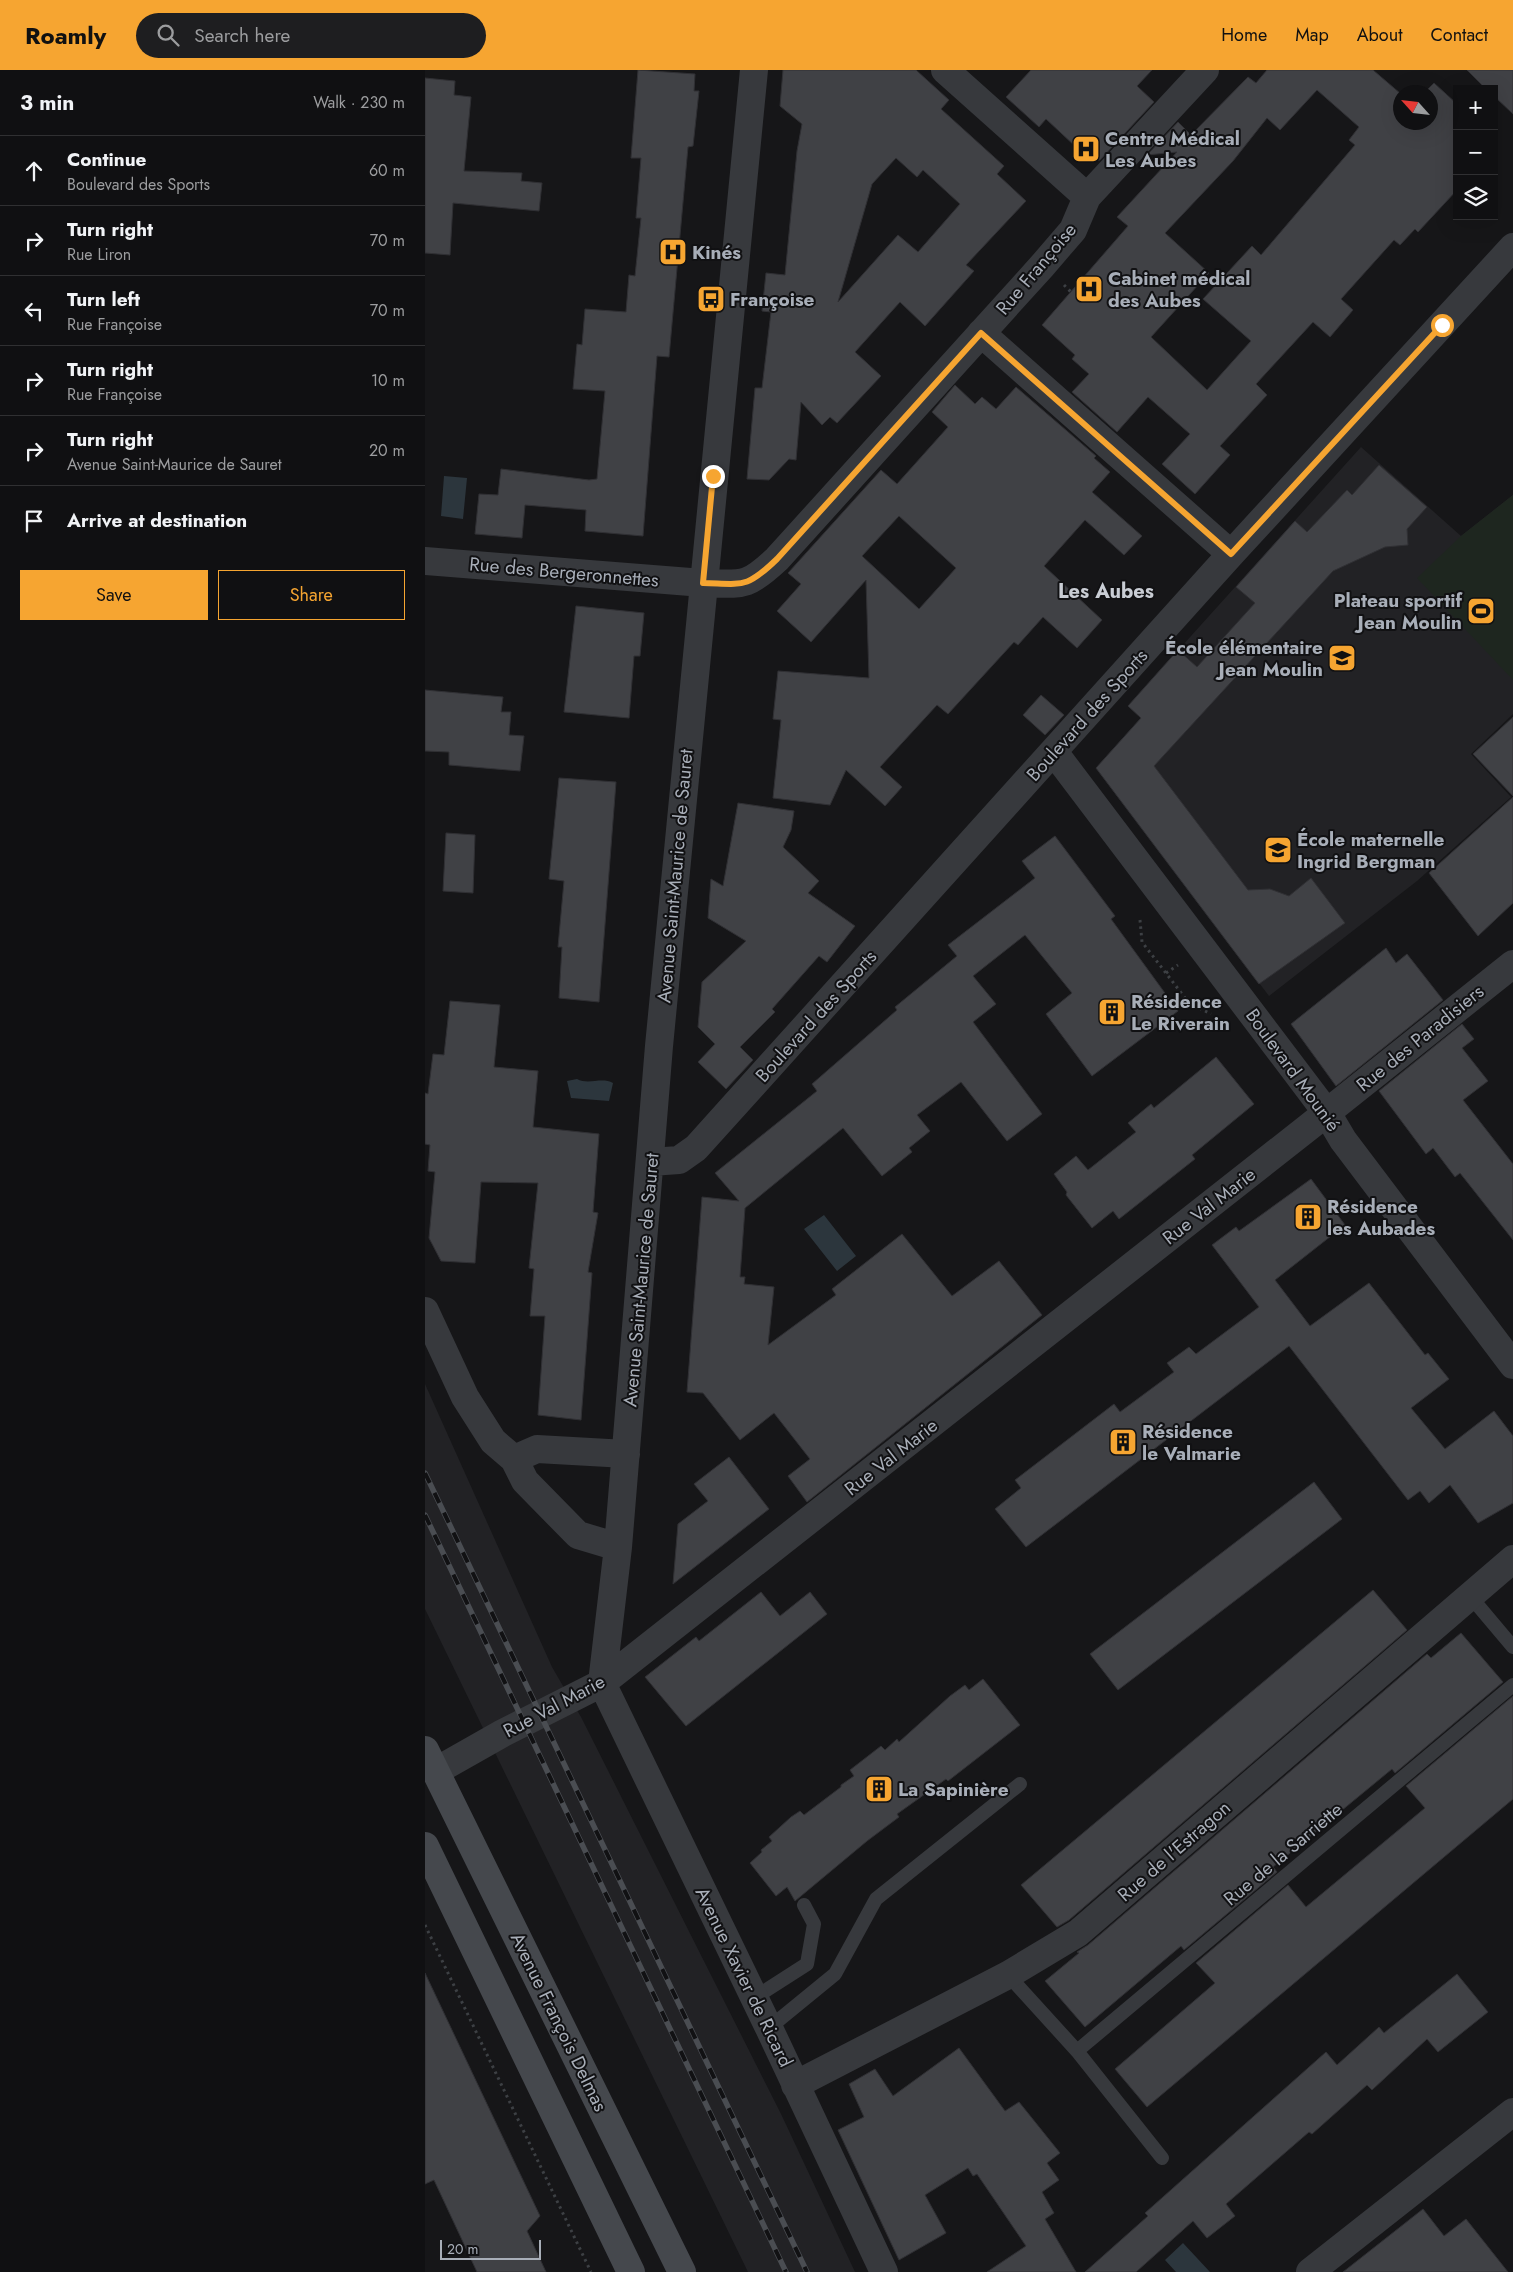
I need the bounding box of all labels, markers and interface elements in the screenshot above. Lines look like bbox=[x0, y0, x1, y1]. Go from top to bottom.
search box bbox=[136, 13, 486, 58]
text: Roamly bbox=[25, 18, 106, 53]
icon: search bbox=[154, 21, 182, 49]
text: Search here bbox=[194, 22, 290, 49]
text: Home bbox=[1221, 22, 1267, 48]
text: Map bbox=[1295, 22, 1329, 48]
text: About bbox=[1357, 22, 1402, 48]
text: Contact bbox=[1430, 22, 1488, 48]
north arrow bbox=[1393, 85, 1438, 130]
map controls bbox=[1453, 85, 1498, 220]
button: + bbox=[1453, 85, 1498, 130]
text: 3 min bbox=[20, 88, 74, 118]
text: Walk · 230 m bbox=[313, 91, 405, 114]
place label: Centre Médical Les Aubes bbox=[1105, 125, 1240, 174]
button: − bbox=[1453, 130, 1498, 175]
hospital icon: Centre Médical Les Aubes bbox=[1071, 134, 1101, 164]
text: Continue bbox=[67, 146, 146, 173]
icon: ahead bbox=[20, 157, 48, 185]
text: 60 m bbox=[369, 159, 405, 182]
text: Boulevard des Sports bbox=[67, 173, 210, 196]
button: layers bbox=[1453, 175, 1498, 220]
text: Turn right bbox=[67, 216, 153, 243]
street label: Rue Françoise bbox=[989, 217, 1083, 321]
icon: right bbox=[20, 227, 48, 255]
text: 70 m bbox=[370, 229, 405, 252]
hospital icon: Kinés bbox=[658, 237, 688, 267]
place label: Kinés bbox=[692, 239, 741, 266]
text: Rue Liron bbox=[67, 243, 131, 266]
place label: Cabinet médical des Aubes bbox=[1108, 265, 1250, 314]
hospital icon: Cabinet médical des Aubes bbox=[1074, 274, 1104, 304]
bus stop icon: Françoise bbox=[696, 284, 726, 314]
text: Turn left bbox=[67, 286, 140, 313]
place label: Françoise bbox=[730, 286, 815, 313]
icon: left bbox=[20, 297, 48, 325]
text: 70 m bbox=[370, 299, 405, 322]
text: Rue Françoise bbox=[67, 313, 162, 336]
route start bbox=[1431, 314, 1454, 337]
text: Turn right bbox=[67, 356, 153, 383]
icon: right bbox=[20, 367, 48, 395]
text: 10 m bbox=[371, 369, 405, 392]
text: Rue Françoise bbox=[67, 383, 162, 406]
text: Turn right bbox=[67, 426, 153, 453]
icon: right bbox=[20, 437, 48, 465]
text: 20 m bbox=[369, 439, 405, 462]
text: Avenue Saint-Maurice de Sauret bbox=[67, 453, 282, 476]
route end bbox=[702, 465, 725, 488]
icon: arrive bbox=[20, 507, 48, 535]
text: Arrive at destination bbox=[67, 507, 247, 534]
street label: Rue des Bergeronnettes bbox=[468, 550, 660, 594]
button: Save bbox=[20, 570, 208, 620]
button: Share bbox=[218, 570, 405, 620]
district label: Les Aubes bbox=[1058, 577, 1154, 606]
place label: Plateau sportif Jean Moulin bbox=[1334, 587, 1463, 636]
sports icon: Plateau sportif Jean Moulin bbox=[1466, 596, 1496, 626]
place label: École élémentaire Jean Moulin bbox=[1165, 634, 1323, 683]
street label: Boulevard des Sports bbox=[1020, 643, 1154, 787]
school or university icon: École élémentaire Jean Moulin bbox=[1327, 643, 1357, 673]
street label: Avenue Saint-Maurice de Sauret bbox=[650, 747, 700, 1004]
place label: École maternelle Ingrid Bergman bbox=[1297, 826, 1444, 875]
school or university icon: École maternelle Ingrid Bergman bbox=[1263, 835, 1293, 865]
street label: Boulevard des Sports bbox=[749, 944, 883, 1088]
street label: Rue des Paradisiers bbox=[1350, 978, 1490, 1098]
place label: Résidence Le Riverain bbox=[1131, 988, 1230, 1037]
building icon: Résidence Le Riverain bbox=[1097, 997, 1127, 1027]
street label: Boulevard Mounié bbox=[1239, 1003, 1347, 1137]
street label: Avenue Saint-Maurice de Sauret bbox=[616, 1151, 666, 1408]
street label: Rue Val Marie bbox=[1157, 1161, 1261, 1251]
place label: Résidence les Aubades bbox=[1327, 1193, 1435, 1242]
building icon: Résidence les Aubades bbox=[1293, 1202, 1323, 1232]
street label: Rue Val Marie bbox=[839, 1412, 943, 1502]
place label: Résidence le Valmarie bbox=[1142, 1418, 1241, 1467]
building icon: Résidence le Valmarie bbox=[1108, 1427, 1138, 1457]
street label: Rue Val Marie bbox=[498, 1668, 610, 1744]
building icon: La Sapinière bbox=[864, 1774, 894, 1804]
place label: La Sapinière bbox=[898, 1776, 1009, 1803]
street label: Rue de l'Estragon bbox=[1112, 1794, 1236, 1908]
street label: Rue de la Sarriette bbox=[1218, 1796, 1348, 1912]
street label: Avenue Xavier de Ricard bbox=[689, 1882, 799, 2072]
street label: Avenue François Delmas bbox=[504, 1928, 614, 2116]
scale bar bbox=[440, 2237, 541, 2260]
text: 20 m bbox=[447, 2239, 479, 2259]

